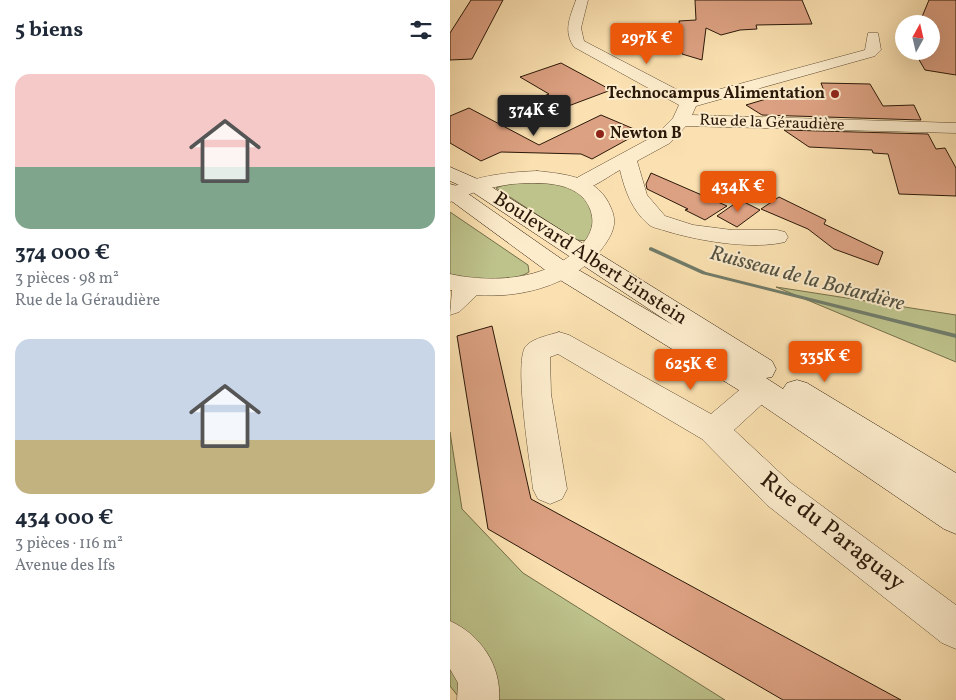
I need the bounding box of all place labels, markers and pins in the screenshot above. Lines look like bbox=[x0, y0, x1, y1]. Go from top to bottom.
pin: 297K € bbox=[606, 22, 688, 65]
place label: Technocampus Alimentation bbox=[607, 83, 825, 105]
marker: Technocampus Alimentation bbox=[829, 88, 841, 100]
pin: 374K € bbox=[493, 94, 575, 137]
place label: Newton B bbox=[610, 123, 682, 145]
marker: Newton B bbox=[594, 128, 606, 140]
pin: 434K € bbox=[697, 170, 779, 213]
pin: 335K € bbox=[784, 340, 866, 383]
pin: 625K € bbox=[650, 348, 732, 391]

